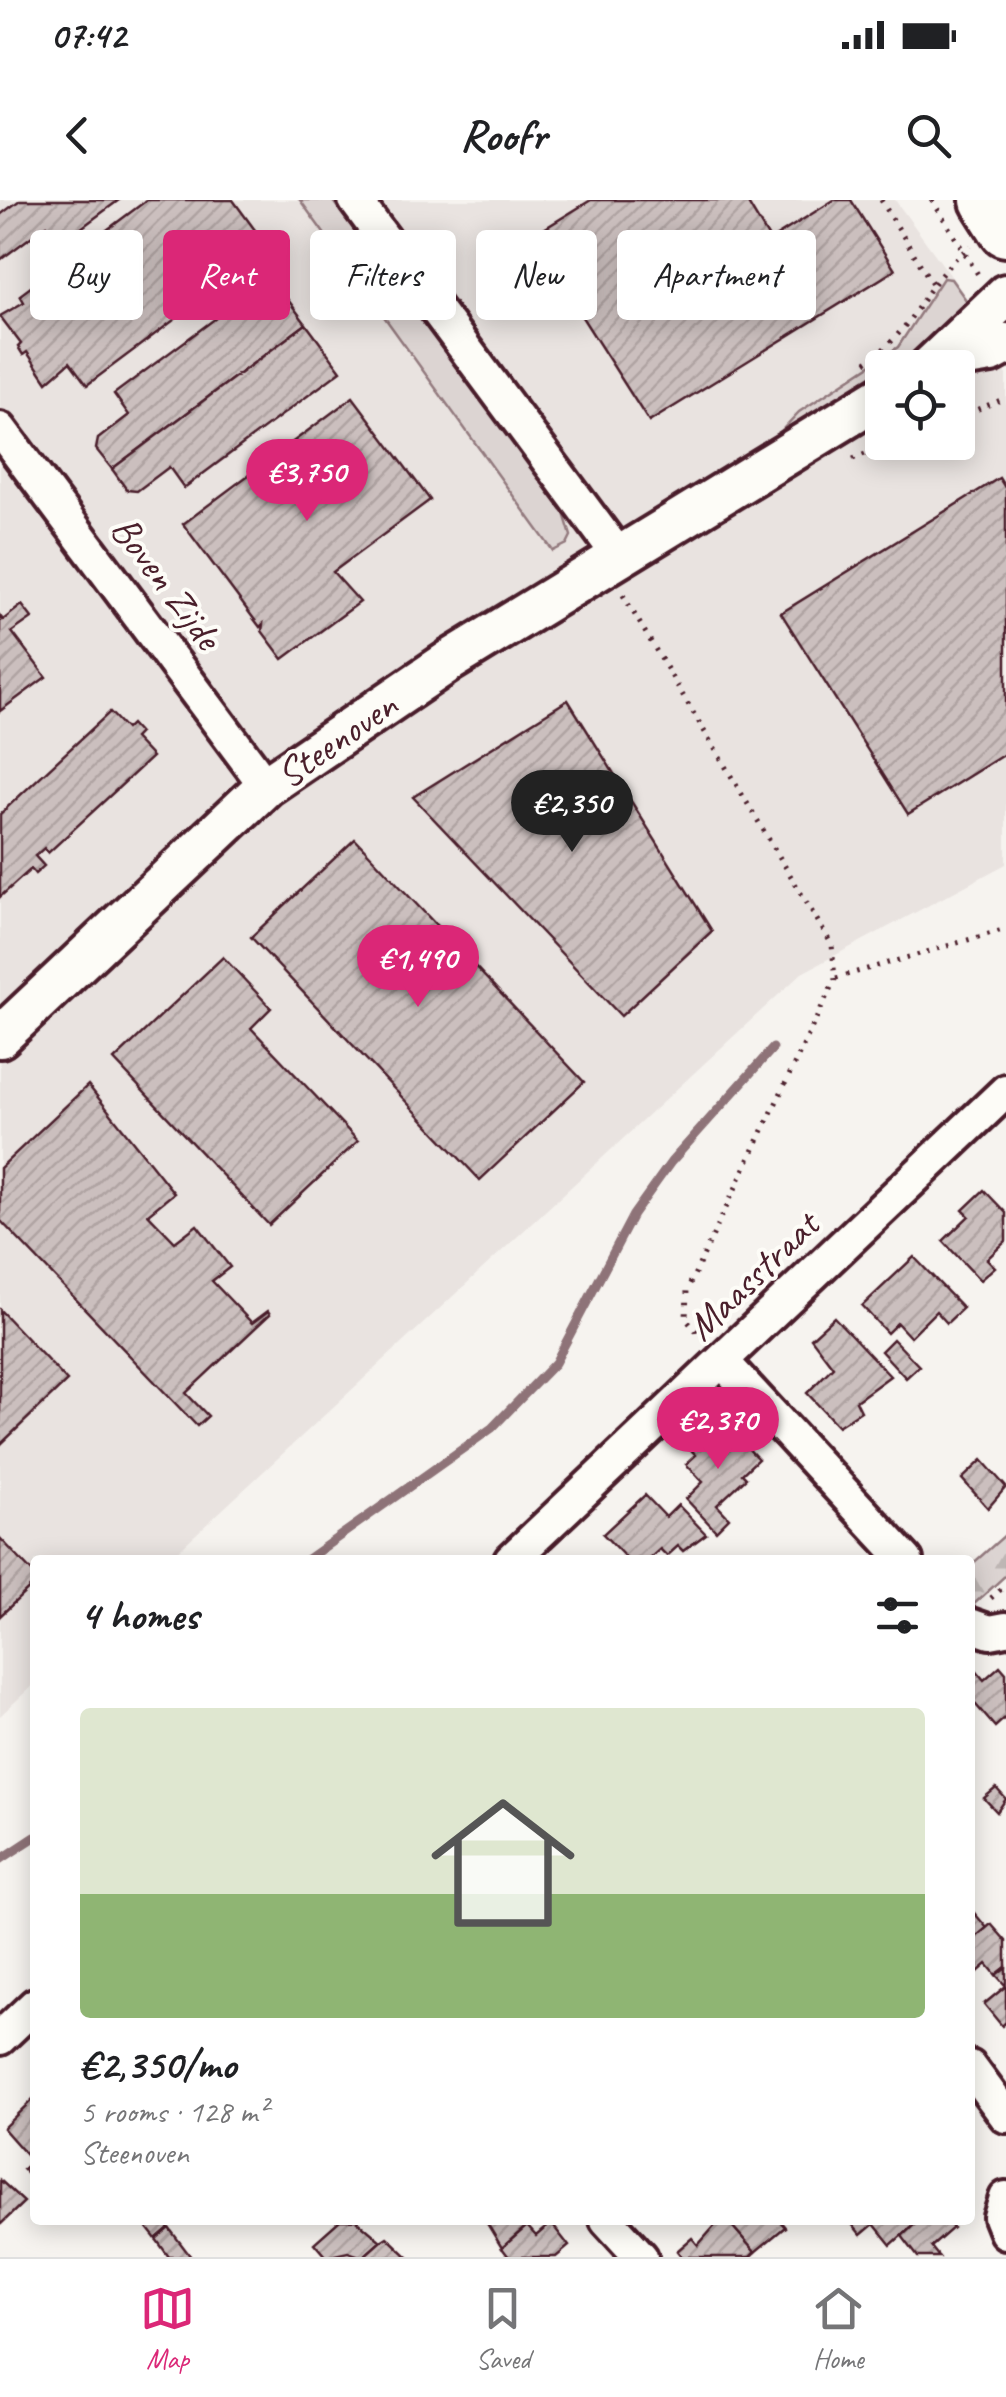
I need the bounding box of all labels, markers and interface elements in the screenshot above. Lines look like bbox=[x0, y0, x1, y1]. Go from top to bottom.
text: 07:42 bbox=[50, 12, 126, 59]
text: Roofr bbox=[460, 107, 546, 164]
icon: back bbox=[50, 108, 105, 163]
icon: search bbox=[901, 108, 956, 163]
chip: Buy bbox=[30, 230, 143, 320]
chip: Rent bbox=[163, 230, 290, 320]
chip: Filters bbox=[310, 230, 456, 320]
chip: New bbox=[476, 230, 597, 320]
chip: Apartment bbox=[617, 230, 816, 320]
map controls bbox=[865, 350, 975, 460]
button: locate bbox=[865, 350, 975, 460]
pin: €3,750 bbox=[226, 439, 388, 524]
text: €3,750 bbox=[268, 451, 346, 492]
street label: Boven Zijde bbox=[100, 506, 234, 662]
street label: Steenoven bbox=[267, 680, 407, 799]
pin: €2,350 bbox=[491, 770, 653, 855]
text: €2,350 bbox=[533, 782, 611, 823]
pin: €1,490 bbox=[337, 925, 499, 1010]
text: €1,490 bbox=[379, 937, 457, 978]
street label: Maasstraat bbox=[676, 1198, 832, 1351]
pin: €2,370 bbox=[637, 1387, 799, 1472]
text: €2,370 bbox=[679, 1399, 757, 1440]
icon: filters bbox=[870, 1588, 925, 1643]
text: 4 homes bbox=[80, 1589, 199, 1642]
icon: home bbox=[413, 1773, 593, 1953]
text: €2,350/mo bbox=[80, 2038, 236, 2091]
text: 5 rooms · 128 m² bbox=[80, 2091, 267, 2132]
text: Steenoven bbox=[80, 2132, 189, 2173]
tab: Map bbox=[140, 2281, 195, 2376]
tab: Saved bbox=[475, 2281, 530, 2376]
tab: Home bbox=[811, 2281, 866, 2376]

